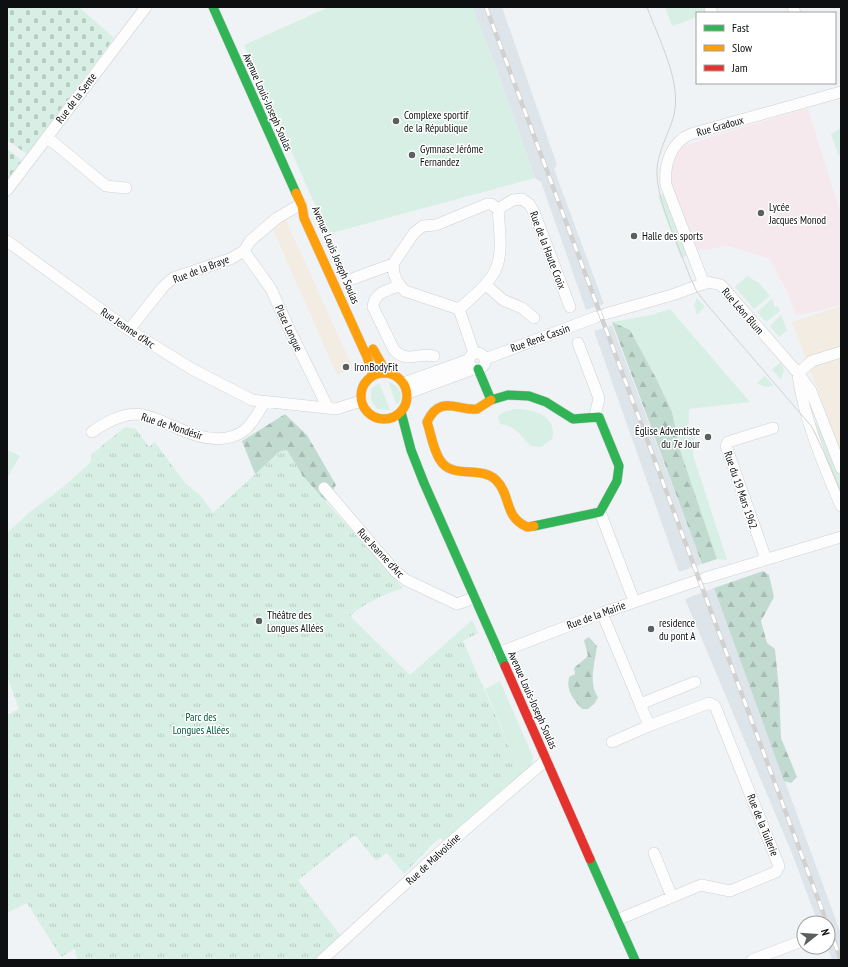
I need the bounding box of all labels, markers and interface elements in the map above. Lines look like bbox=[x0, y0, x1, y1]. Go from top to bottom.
legend bbox=[696, 12, 836, 84]
text: Fast bbox=[732, 20, 750, 35]
text: Slow bbox=[732, 40, 753, 55]
street label: Avenue Louis-Joseph Soulas bbox=[240, 51, 296, 153]
text: Jam bbox=[731, 60, 748, 75]
street label: Rue de la Sente bbox=[53, 70, 100, 126]
place label: Complexe sportif de la République bbox=[404, 108, 469, 135]
street label: Rue Gradoux bbox=[695, 112, 746, 139]
marker: Complexe sportif de la République bbox=[391, 116, 401, 126]
place label: Gymnase Jérôme Fernandez bbox=[420, 142, 484, 169]
marker: Gymnase Jérôme Fernandez bbox=[407, 150, 417, 160]
place label: Lycée Jacques Monod bbox=[768, 200, 826, 227]
street label: Avenue Louis Joseph Soulas bbox=[309, 204, 363, 306]
marker: Lycée Jacques Monod bbox=[756, 208, 766, 218]
street label: Rue de la Haute Croix bbox=[527, 209, 569, 291]
place label: Halle des sports bbox=[642, 229, 703, 243]
marker: Halle des sports bbox=[629, 231, 639, 241]
street label: Rue de la Braye bbox=[171, 252, 232, 286]
street label: Rue Léon Blum bbox=[719, 285, 767, 337]
street label: Place Longue bbox=[272, 302, 306, 354]
street label: Rue Jeanne d'Arc bbox=[98, 305, 158, 351]
street label: Rue René Cassin bbox=[508, 321, 572, 355]
place label: IronBodyFit bbox=[354, 360, 398, 374]
marker: IronBodyFit bbox=[341, 362, 351, 372]
street label: Rue de Mondésir bbox=[140, 410, 204, 442]
place label: Église Adventiste du 7e Jour bbox=[635, 424, 700, 451]
marker: Église Adventiste du 7e Jour bbox=[703, 432, 713, 442]
street label: Rue du 19 Mars 1962 bbox=[721, 449, 761, 531]
street label: Rue Jeanne d'Arc bbox=[354, 525, 408, 581]
street label: Rue de la Mairie bbox=[565, 598, 628, 632]
place label: Théâtre des Longues Allées bbox=[267, 608, 324, 635]
marker: Théâtre des Longues Allées bbox=[254, 616, 264, 626]
place label: residence du pont A bbox=[659, 616, 696, 643]
marker: residence du pont A bbox=[646, 624, 656, 634]
street label: Avenue Louis-Joseph Soulas bbox=[505, 649, 561, 751]
park label: Parc des Longues Allées bbox=[173, 710, 230, 737]
street label: Rue de la Tuilerie bbox=[744, 792, 782, 859]
street label: Rue de Malvoisine bbox=[403, 830, 463, 888]
north arrow bbox=[796, 915, 836, 955]
text: N bbox=[818, 927, 833, 937]

